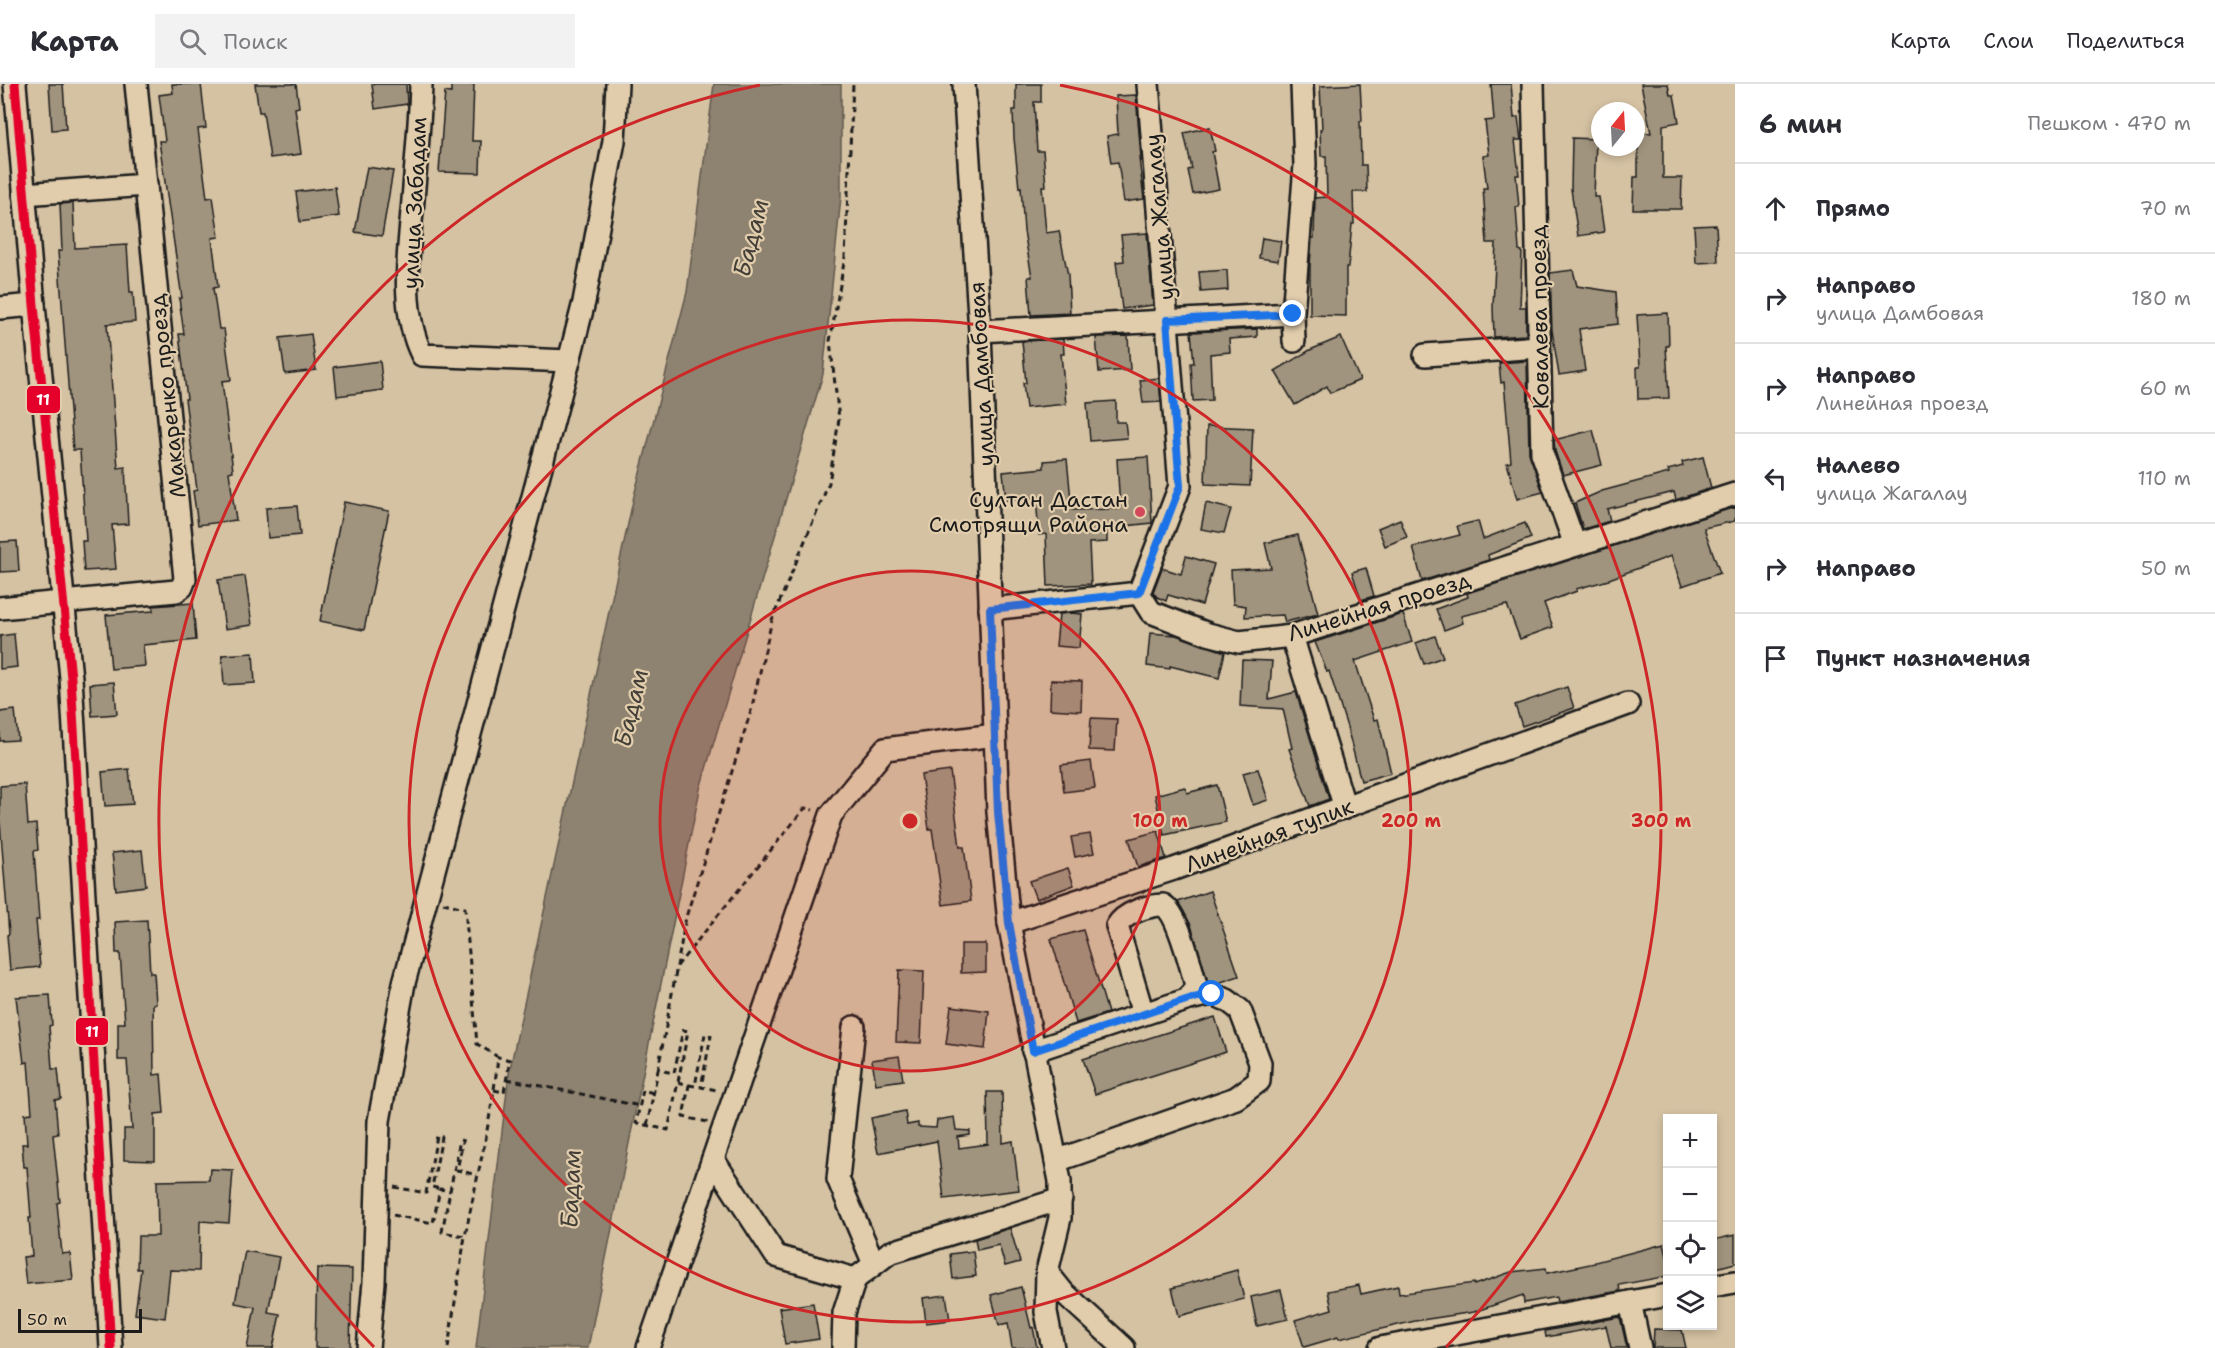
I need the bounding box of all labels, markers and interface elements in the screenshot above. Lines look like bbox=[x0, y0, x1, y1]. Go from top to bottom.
search box bbox=[155, 14, 575, 68]
text: Карта bbox=[30, 22, 119, 60]
icon: search bbox=[176, 25, 209, 58]
text: Поиск bbox=[224, 27, 288, 56]
text: Карта bbox=[1890, 27, 1950, 55]
text: Слои bbox=[1983, 27, 2034, 55]
text: Поделиться bbox=[2067, 27, 2185, 55]
north arrow bbox=[1591, 102, 1645, 156]
text: 6 мин bbox=[1759, 106, 1842, 141]
text: Пешком · 470 m bbox=[2028, 110, 2191, 136]
street label: улица Забадам bbox=[396, 116, 433, 290]
street label: улица Жагалау bbox=[1138, 132, 1181, 301]
icon: ahead bbox=[1759, 192, 1792, 225]
text: Прямо bbox=[1816, 194, 1890, 223]
text: 70 m bbox=[2139, 195, 2191, 221]
water label: Бадам bbox=[725, 196, 777, 280]
street label: Ковалева проезд bbox=[1523, 224, 1556, 410]
text: Направо bbox=[1816, 271, 1916, 300]
street label: улица Дамбовая bbox=[962, 281, 1001, 467]
icon: right bbox=[1759, 282, 1792, 315]
text: 180 m bbox=[2131, 285, 2191, 311]
street label: Макаренко проезд bbox=[142, 292, 193, 499]
route end bbox=[1279, 300, 1305, 326]
text: улица Дамбовая bbox=[1816, 300, 1984, 326]
text: Направо bbox=[1816, 361, 1916, 390]
icon: right bbox=[1759, 372, 1792, 405]
text: 60 m bbox=[2139, 375, 2191, 401]
line badge: 11 bbox=[26, 385, 61, 414]
text: 11 bbox=[36, 389, 50, 410]
text: Линейная проезд bbox=[1816, 390, 1988, 416]
text: Налево bbox=[1816, 451, 1900, 480]
icon: left bbox=[1759, 462, 1792, 495]
text: 110 m bbox=[2137, 465, 2191, 491]
text: улица Жагалау bbox=[1816, 480, 1968, 506]
place label: Султан Дастан Смотрящи Района bbox=[929, 485, 1128, 539]
marker: Султан Дастан Смотрящи Района bbox=[1133, 505, 1147, 519]
icon: right bbox=[1759, 552, 1792, 585]
text: Направо bbox=[1816, 554, 1916, 583]
text: 50 m bbox=[2141, 555, 2191, 581]
street label: Линейная проезд bbox=[1284, 565, 1474, 648]
icon: arrive bbox=[1759, 642, 1792, 675]
text: Пункт назначения bbox=[1816, 644, 2030, 673]
water label: Бадам bbox=[606, 666, 656, 750]
street label: Линейная тупик bbox=[1181, 792, 1357, 879]
text: 100 m bbox=[1132, 809, 1188, 833]
text: 200 m bbox=[1381, 809, 1442, 833]
text: 300 m bbox=[1631, 809, 1692, 833]
centre of rings bbox=[900, 811, 920, 831]
route start bbox=[1198, 980, 1224, 1006]
line badge: 11 bbox=[75, 1017, 109, 1046]
text: 11 bbox=[85, 1021, 99, 1042]
map controls bbox=[1663, 1114, 1717, 1330]
button: + bbox=[1663, 1114, 1717, 1168]
water label: Бадам bbox=[553, 1149, 589, 1229]
button: − bbox=[1663, 1168, 1717, 1222]
button: locate bbox=[1663, 1222, 1717, 1276]
button: layers bbox=[1663, 1276, 1717, 1330]
scale bar bbox=[18, 1306, 142, 1334]
text: 50 m bbox=[27, 1309, 67, 1330]

